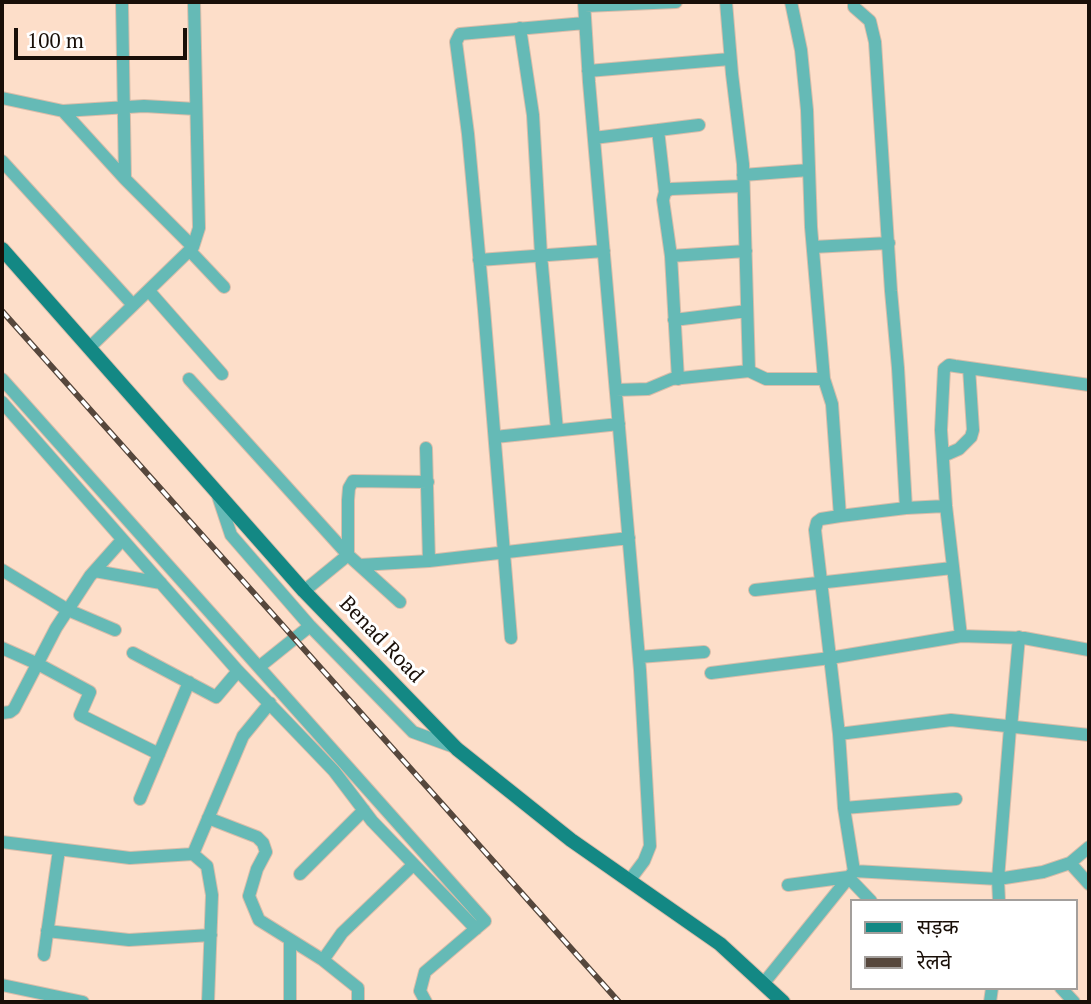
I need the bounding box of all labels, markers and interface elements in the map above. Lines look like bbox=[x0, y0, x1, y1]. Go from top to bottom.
scale bar bbox=[18, 14, 191, 58]
text: 100 m bbox=[27, 26, 84, 54]
street label: Benad Road bbox=[334, 592, 428, 688]
legend bbox=[850, 899, 1077, 990]
text: सड़क bbox=[917, 912, 959, 940]
text: रेलवे bbox=[917, 947, 952, 975]

